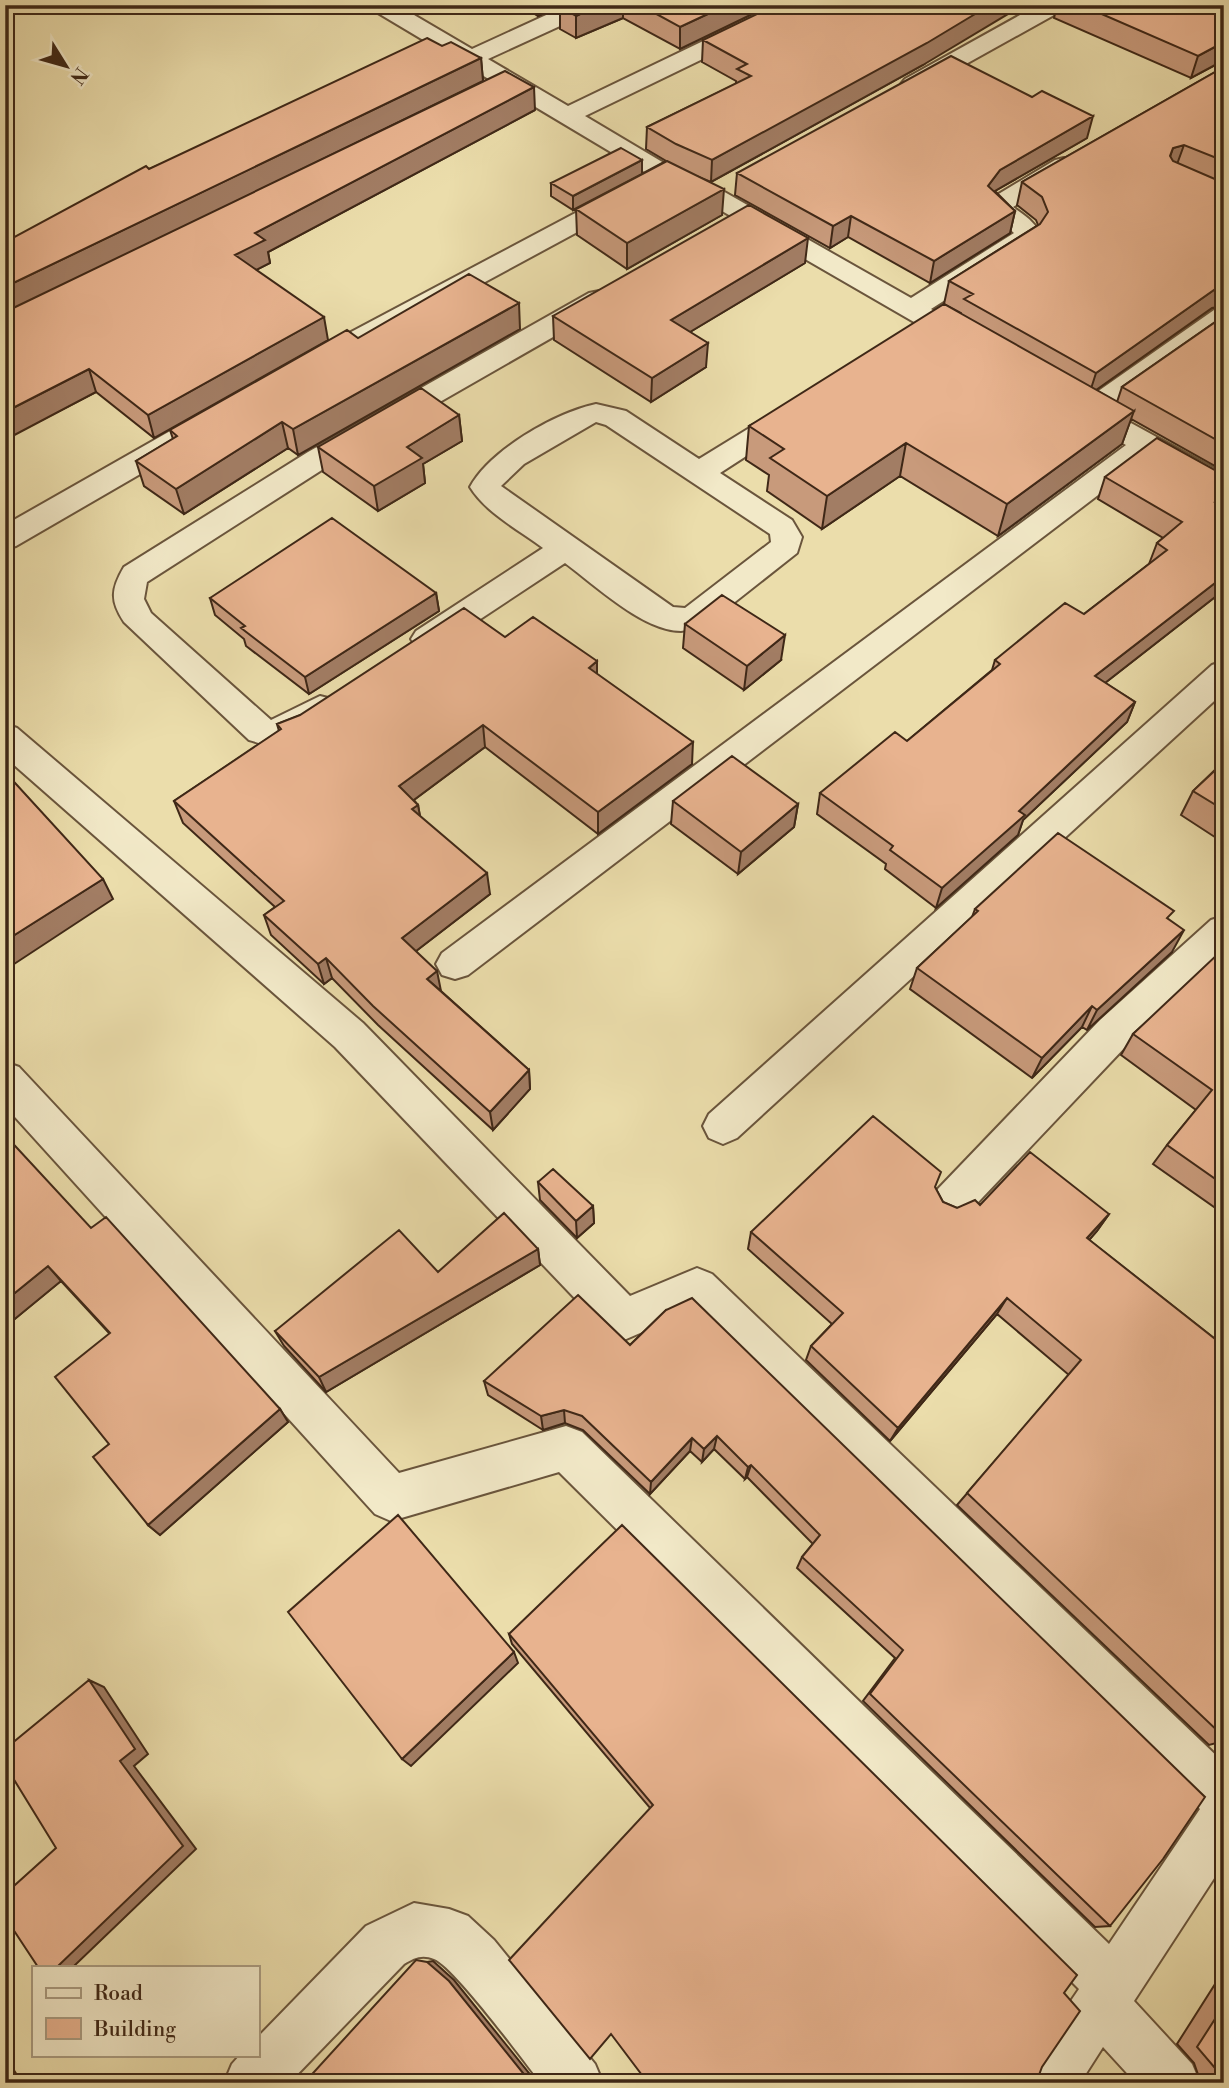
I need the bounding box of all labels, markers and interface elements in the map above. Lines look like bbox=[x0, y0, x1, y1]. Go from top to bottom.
north arrow bbox=[32, 32, 102, 102]
text: N bbox=[65, 62, 93, 89]
legend bbox=[32, 1966, 259, 2056]
text: Road bbox=[94, 1981, 143, 2007]
text: Building bbox=[93, 2017, 176, 2043]

